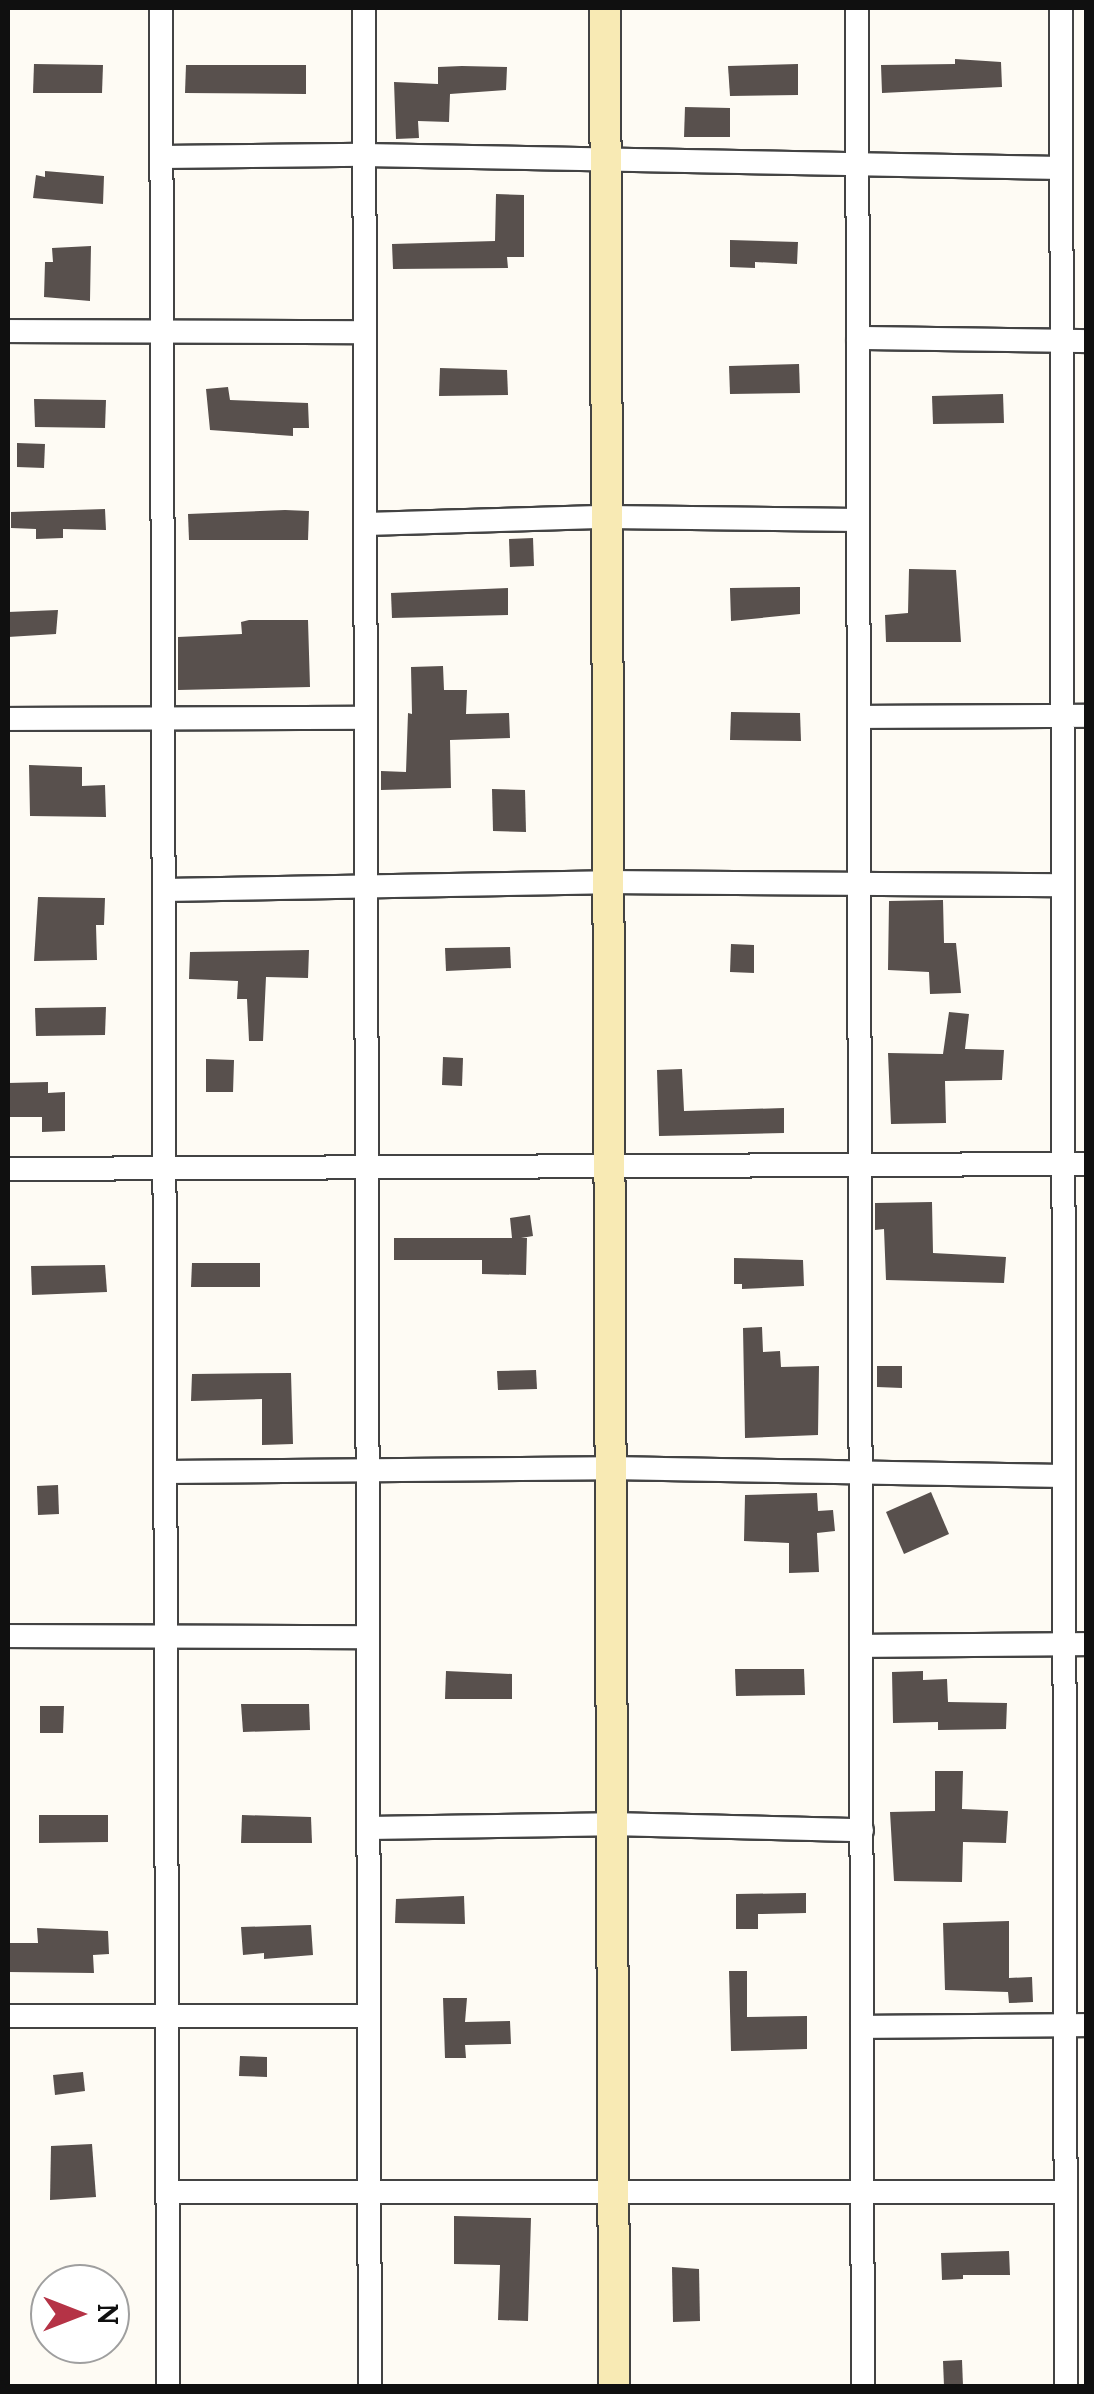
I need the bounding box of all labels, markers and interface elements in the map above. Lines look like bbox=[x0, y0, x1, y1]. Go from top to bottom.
north arrow bbox=[30, 2264, 130, 2364]
text: N bbox=[90, 2303, 126, 2325]

